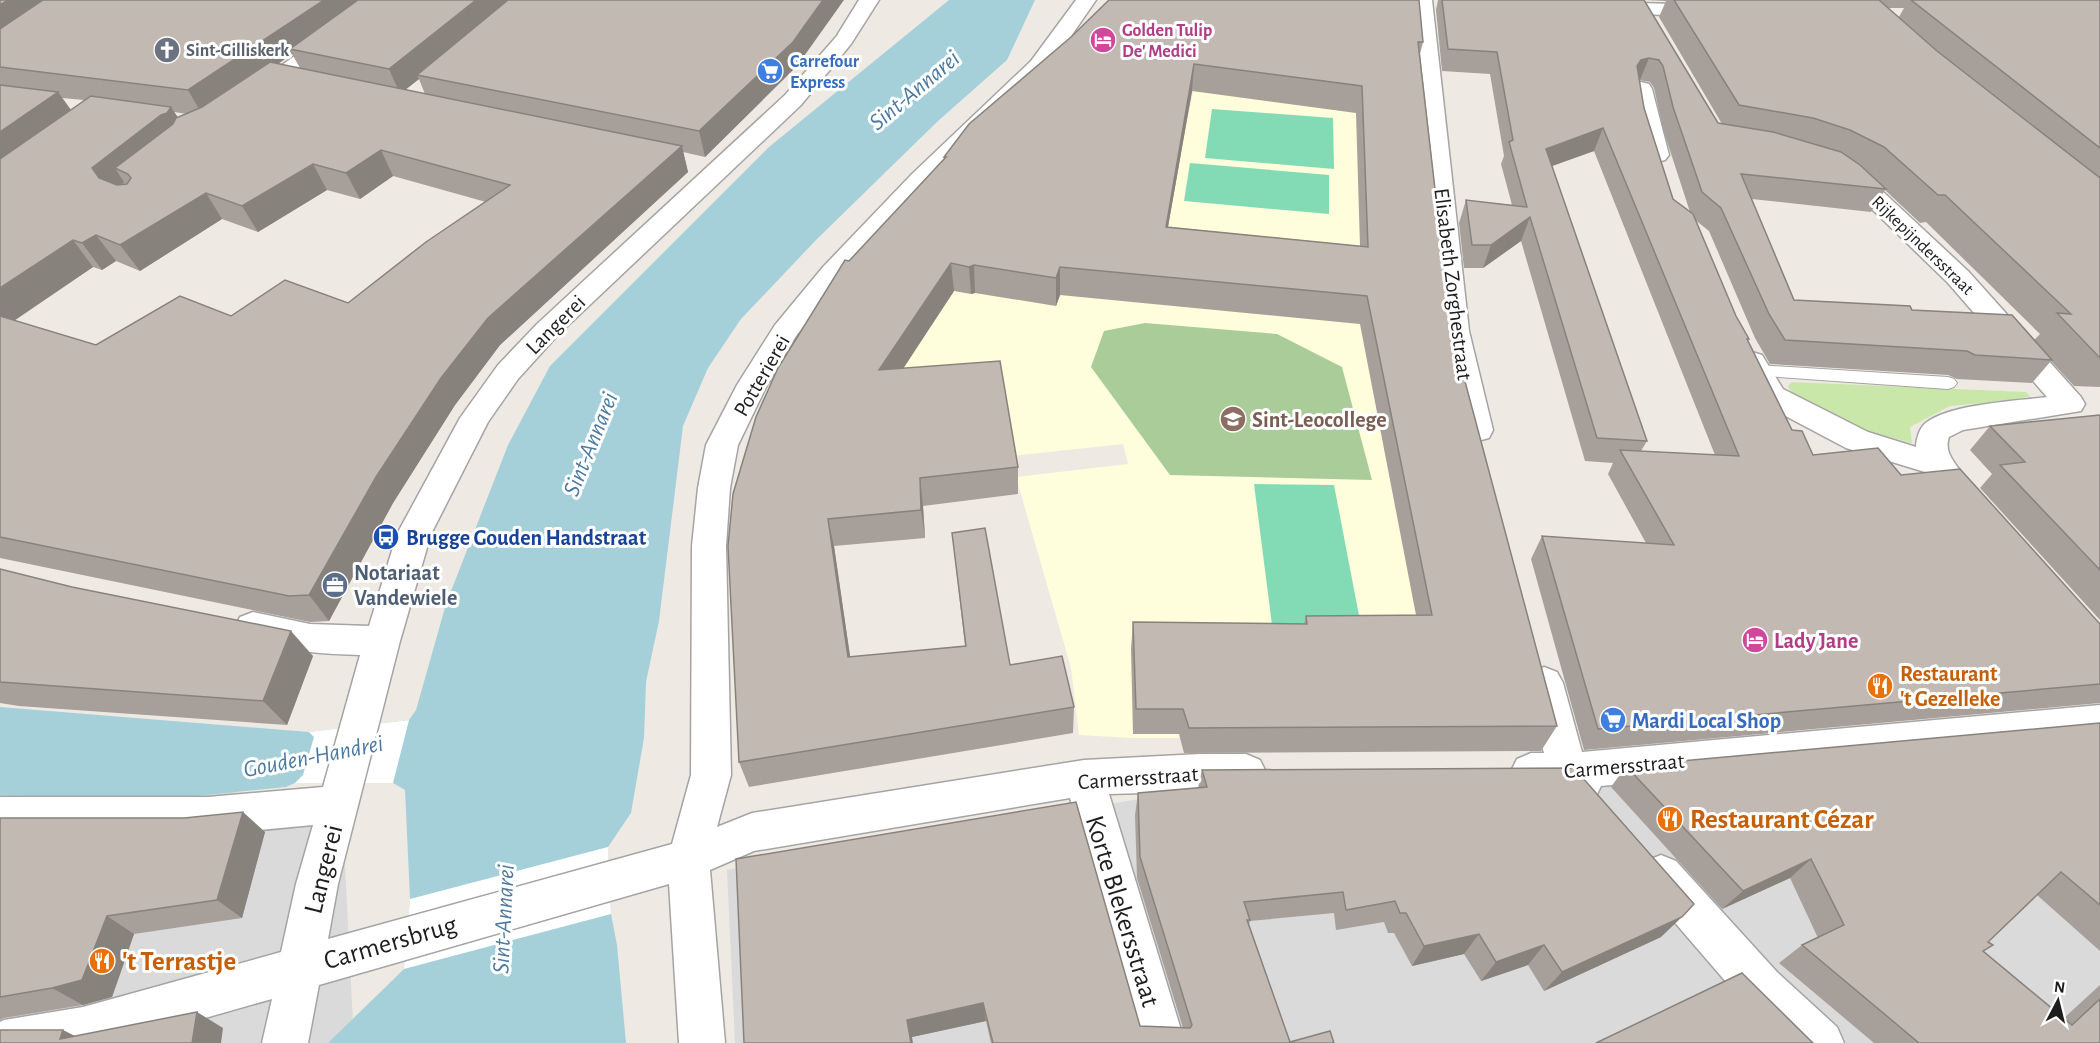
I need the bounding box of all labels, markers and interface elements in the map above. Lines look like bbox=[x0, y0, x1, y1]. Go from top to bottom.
place label: Golden Tulip De' Medici bbox=[1122, 22, 1212, 61]
hotel icon: Golden Tulip De' Medici bbox=[1088, 25, 1118, 55]
church icon: Sint-Gilliskerk bbox=[152, 35, 182, 65]
place label: Sint-Gilliskerk bbox=[186, 42, 289, 60]
water label: Sint-Annarei bbox=[865, 46, 964, 135]
place label: Carrefour Express bbox=[790, 53, 860, 92]
supermarket icon: Carrefour Express bbox=[755, 56, 785, 86]
street label: Elisabeth Zorghestraat bbox=[1430, 187, 1476, 382]
street label: Rijkepijndersstraat bbox=[1868, 193, 1977, 299]
street label: Langerei bbox=[522, 291, 590, 359]
street label: Potterierei bbox=[730, 331, 794, 420]
water label: Sint-Annarei bbox=[559, 389, 623, 500]
school or university icon: Sint-Leocollege bbox=[1218, 404, 1248, 434]
place label: Sint-Leocollege bbox=[1252, 409, 1387, 431]
bus stop icon: Brugge Gouden Handstraat bbox=[371, 522, 401, 552]
place label: Brugge Gouden Handstraat bbox=[406, 527, 647, 549]
place label: Notariaat Vandewiele bbox=[354, 562, 457, 609]
office icon: Notariaat Vandewiele bbox=[320, 570, 350, 600]
hotel icon: Lady Jane bbox=[1740, 625, 1770, 655]
place label: Lady Jane bbox=[1774, 630, 1858, 653]
place label: Restaurant 't Gezelleke bbox=[1900, 663, 2000, 710]
restaurant icon: Restaurant 't Gezelleke bbox=[1865, 671, 1895, 701]
supermarket icon: Mardi Local Shop bbox=[1598, 705, 1628, 735]
place label: Mardi Local Shop bbox=[1632, 710, 1781, 732]
water label: Gouden-Handrei bbox=[241, 732, 385, 782]
street label: Carmersstraat bbox=[1563, 750, 1685, 782]
street label: Carmersstraat bbox=[1077, 763, 1199, 793]
restaurant icon: Restaurant Cézar bbox=[1655, 804, 1685, 834]
place label: Restaurant Cézar bbox=[1690, 806, 1874, 833]
street label: Korte Blekersstraat bbox=[1081, 812, 1165, 1010]
street label: Langerei bbox=[299, 822, 348, 916]
water label: Sint-Annarei bbox=[489, 864, 519, 974]
street label: Carmersbrug bbox=[321, 910, 461, 974]
restaurant icon: 't Terrastje bbox=[87, 946, 117, 976]
place label: 't Terrastje bbox=[122, 948, 236, 976]
north arrow bbox=[2028, 971, 2088, 1031]
text: N bbox=[2053, 978, 2066, 996]

